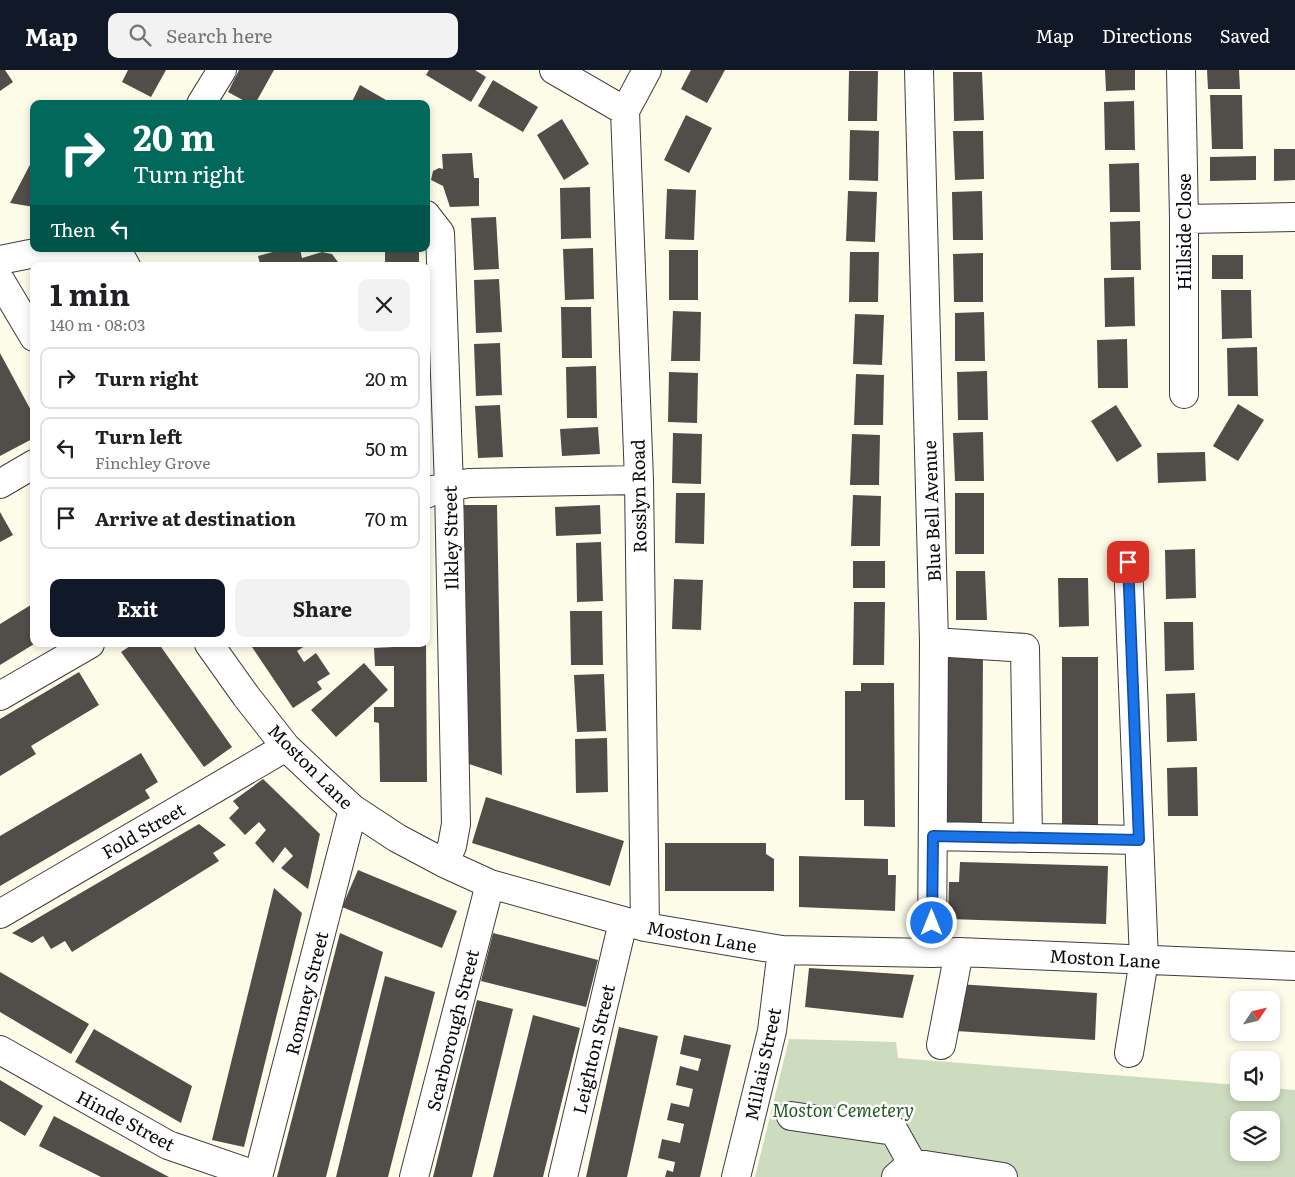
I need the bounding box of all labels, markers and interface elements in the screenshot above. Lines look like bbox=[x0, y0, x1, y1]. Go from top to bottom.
search box bbox=[108, 13, 458, 58]
text: Map bbox=[25, 18, 78, 53]
icon: search bbox=[126, 21, 154, 49]
text: Search here bbox=[166, 21, 272, 49]
text: Map bbox=[1036, 22, 1074, 49]
text: Directions bbox=[1102, 22, 1192, 49]
text: Saved bbox=[1220, 22, 1270, 49]
text: 20 m bbox=[133, 110, 215, 162]
icon: right bbox=[50, 120, 115, 185]
text: Turn right bbox=[133, 157, 245, 190]
street label: Hillside Close bbox=[1170, 173, 1197, 291]
text: Then bbox=[50, 215, 96, 243]
icon: left bbox=[106, 215, 134, 243]
text: 1 min bbox=[50, 271, 130, 315]
button: close bbox=[358, 279, 410, 331]
text: 140 m · 08:03 bbox=[50, 312, 145, 336]
icon: right bbox=[52, 364, 80, 392]
text: Turn right bbox=[95, 364, 199, 392]
text: 20 m bbox=[365, 364, 408, 392]
text: Turn left bbox=[95, 422, 182, 450]
icon: left bbox=[52, 434, 80, 462]
text: 50 m bbox=[365, 434, 408, 462]
street label: Rosslyn Road bbox=[624, 439, 652, 553]
street label: Blue Bell Avenue bbox=[915, 440, 947, 582]
text: Finchley Grove bbox=[95, 450, 211, 474]
street label: Ilkley Street bbox=[436, 485, 464, 591]
icon: arrive bbox=[52, 504, 80, 532]
text: Arrive at destination bbox=[95, 504, 296, 532]
text: 70 m bbox=[365, 504, 408, 532]
pin bbox=[1107, 541, 1149, 583]
icon: arrive bbox=[1114, 548, 1142, 576]
button: Exit bbox=[50, 579, 225, 637]
button: Share bbox=[235, 579, 410, 637]
street label: Moston Lane bbox=[262, 717, 360, 815]
street label: Fold Street bbox=[96, 795, 190, 865]
position arrow bbox=[905, 896, 957, 948]
street label: Moston Lane bbox=[645, 913, 759, 959]
street label: Romney Street bbox=[278, 928, 335, 1058]
street label: Moston Lane bbox=[1049, 942, 1161, 974]
street label: Scarborough Street bbox=[419, 946, 485, 1114]
street label: Leighton Street bbox=[565, 981, 621, 1117]
north arrow bbox=[1230, 991, 1280, 1041]
map controls bbox=[1230, 991, 1280, 1161]
street label: Millais Street bbox=[737, 1004, 787, 1123]
button: sound bbox=[1230, 1051, 1280, 1101]
street label: Hinde Street bbox=[72, 1083, 181, 1158]
park label: Moston Cemetery bbox=[772, 1096, 914, 1123]
button: layers bbox=[1230, 1111, 1280, 1161]

